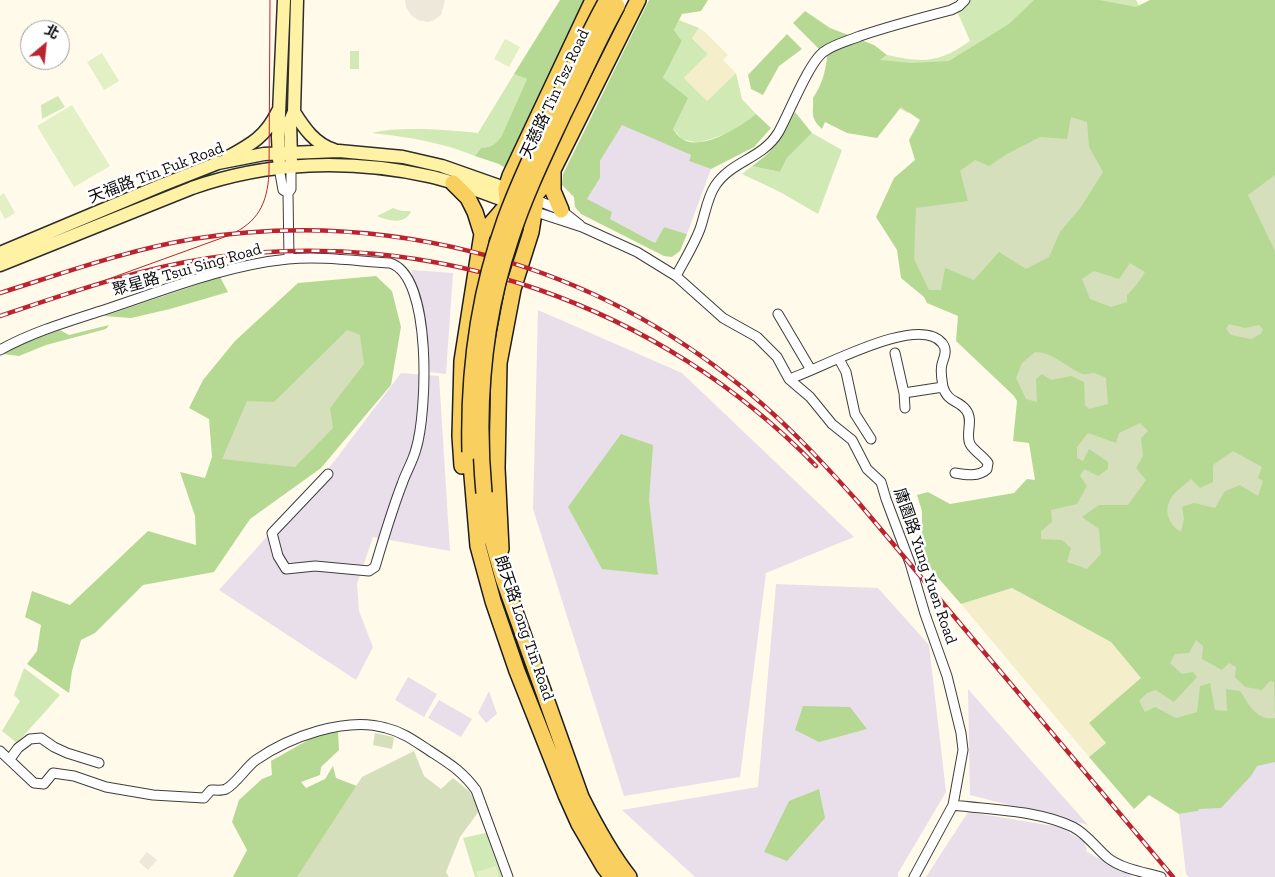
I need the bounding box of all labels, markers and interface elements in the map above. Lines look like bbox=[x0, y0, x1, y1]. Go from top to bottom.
north arrow bbox=[20, 20, 70, 70]
text: 北 bbox=[42, 21, 62, 43]
street label: 天慈路 Tin Tsz Road bbox=[517, 26, 593, 162]
street label: 天福路 Tin Fuk Road bbox=[86, 138, 226, 208]
street label: 聚星路 Tsui Sing Road bbox=[110, 240, 264, 300]
street label: 庸園路 Yung Yuen Road bbox=[889, 485, 961, 647]
street label: 朗天路 Long Tin Road bbox=[490, 553, 558, 703]

